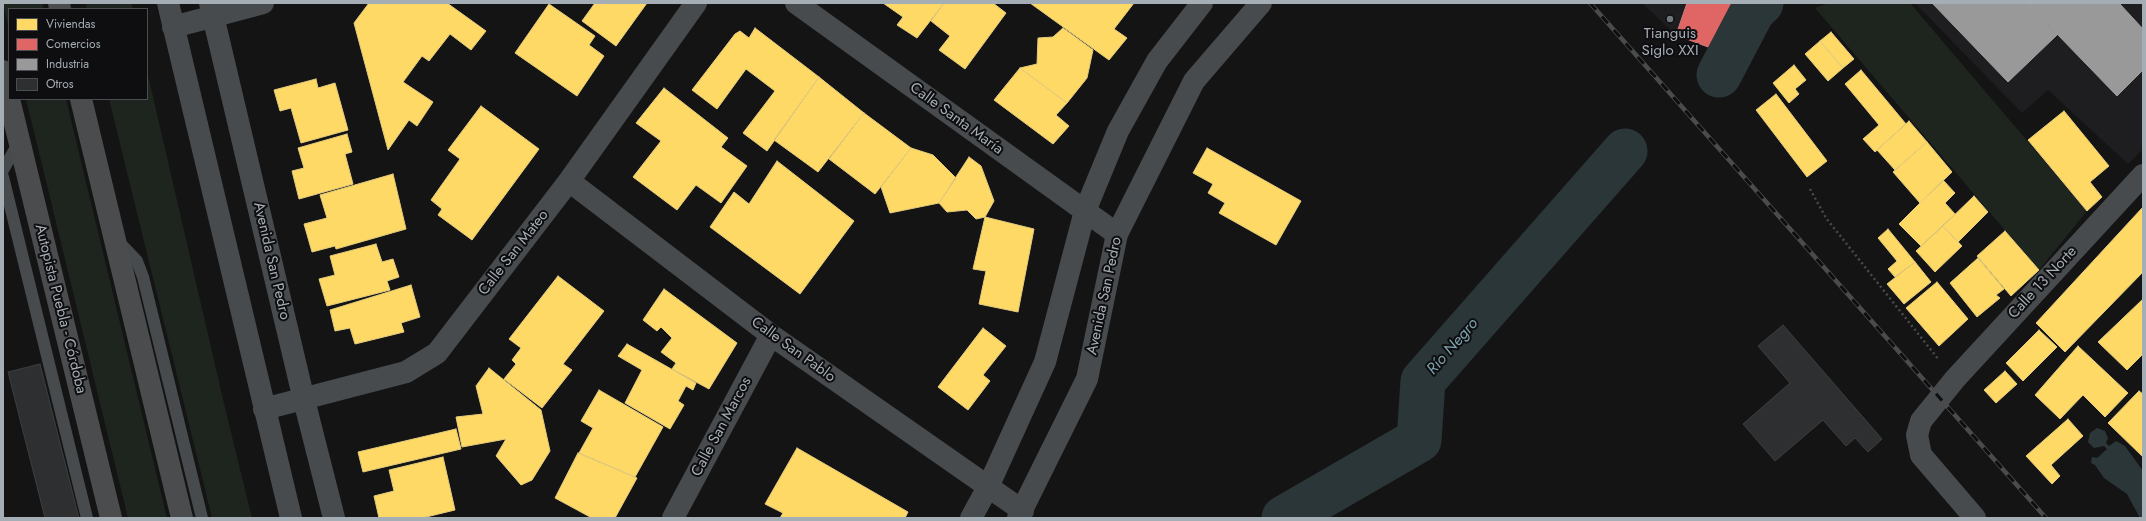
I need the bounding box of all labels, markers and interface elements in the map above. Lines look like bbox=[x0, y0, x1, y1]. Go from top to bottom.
legend bbox=[8, 8, 148, 100]
marker: Tianguis Siglo XXI bbox=[1665, 14, 1675, 24]
text: Viviendas bbox=[46, 15, 95, 33]
place label: Tianguis Siglo XXI bbox=[1641, 25, 1699, 60]
text: Comercios bbox=[46, 35, 101, 53]
text: Industria bbox=[46, 55, 89, 73]
text: Otros bbox=[46, 75, 74, 93]
street label: Calle Santa María bbox=[906, 79, 1006, 159]
street label: Avenida San Pedro bbox=[249, 200, 293, 322]
street label: Calle San Mateo bbox=[475, 207, 553, 299]
street label: Autopista Puebla - Córdoba bbox=[30, 222, 90, 396]
street label: Avenida San Pedro bbox=[1084, 235, 1126, 357]
street label: Calle 13 Norte bbox=[2005, 243, 2081, 323]
street label: Calle San Pablo bbox=[747, 313, 839, 387]
water label: Río Negro bbox=[1423, 315, 1483, 379]
street label: Calle San Marcos bbox=[688, 374, 756, 480]

